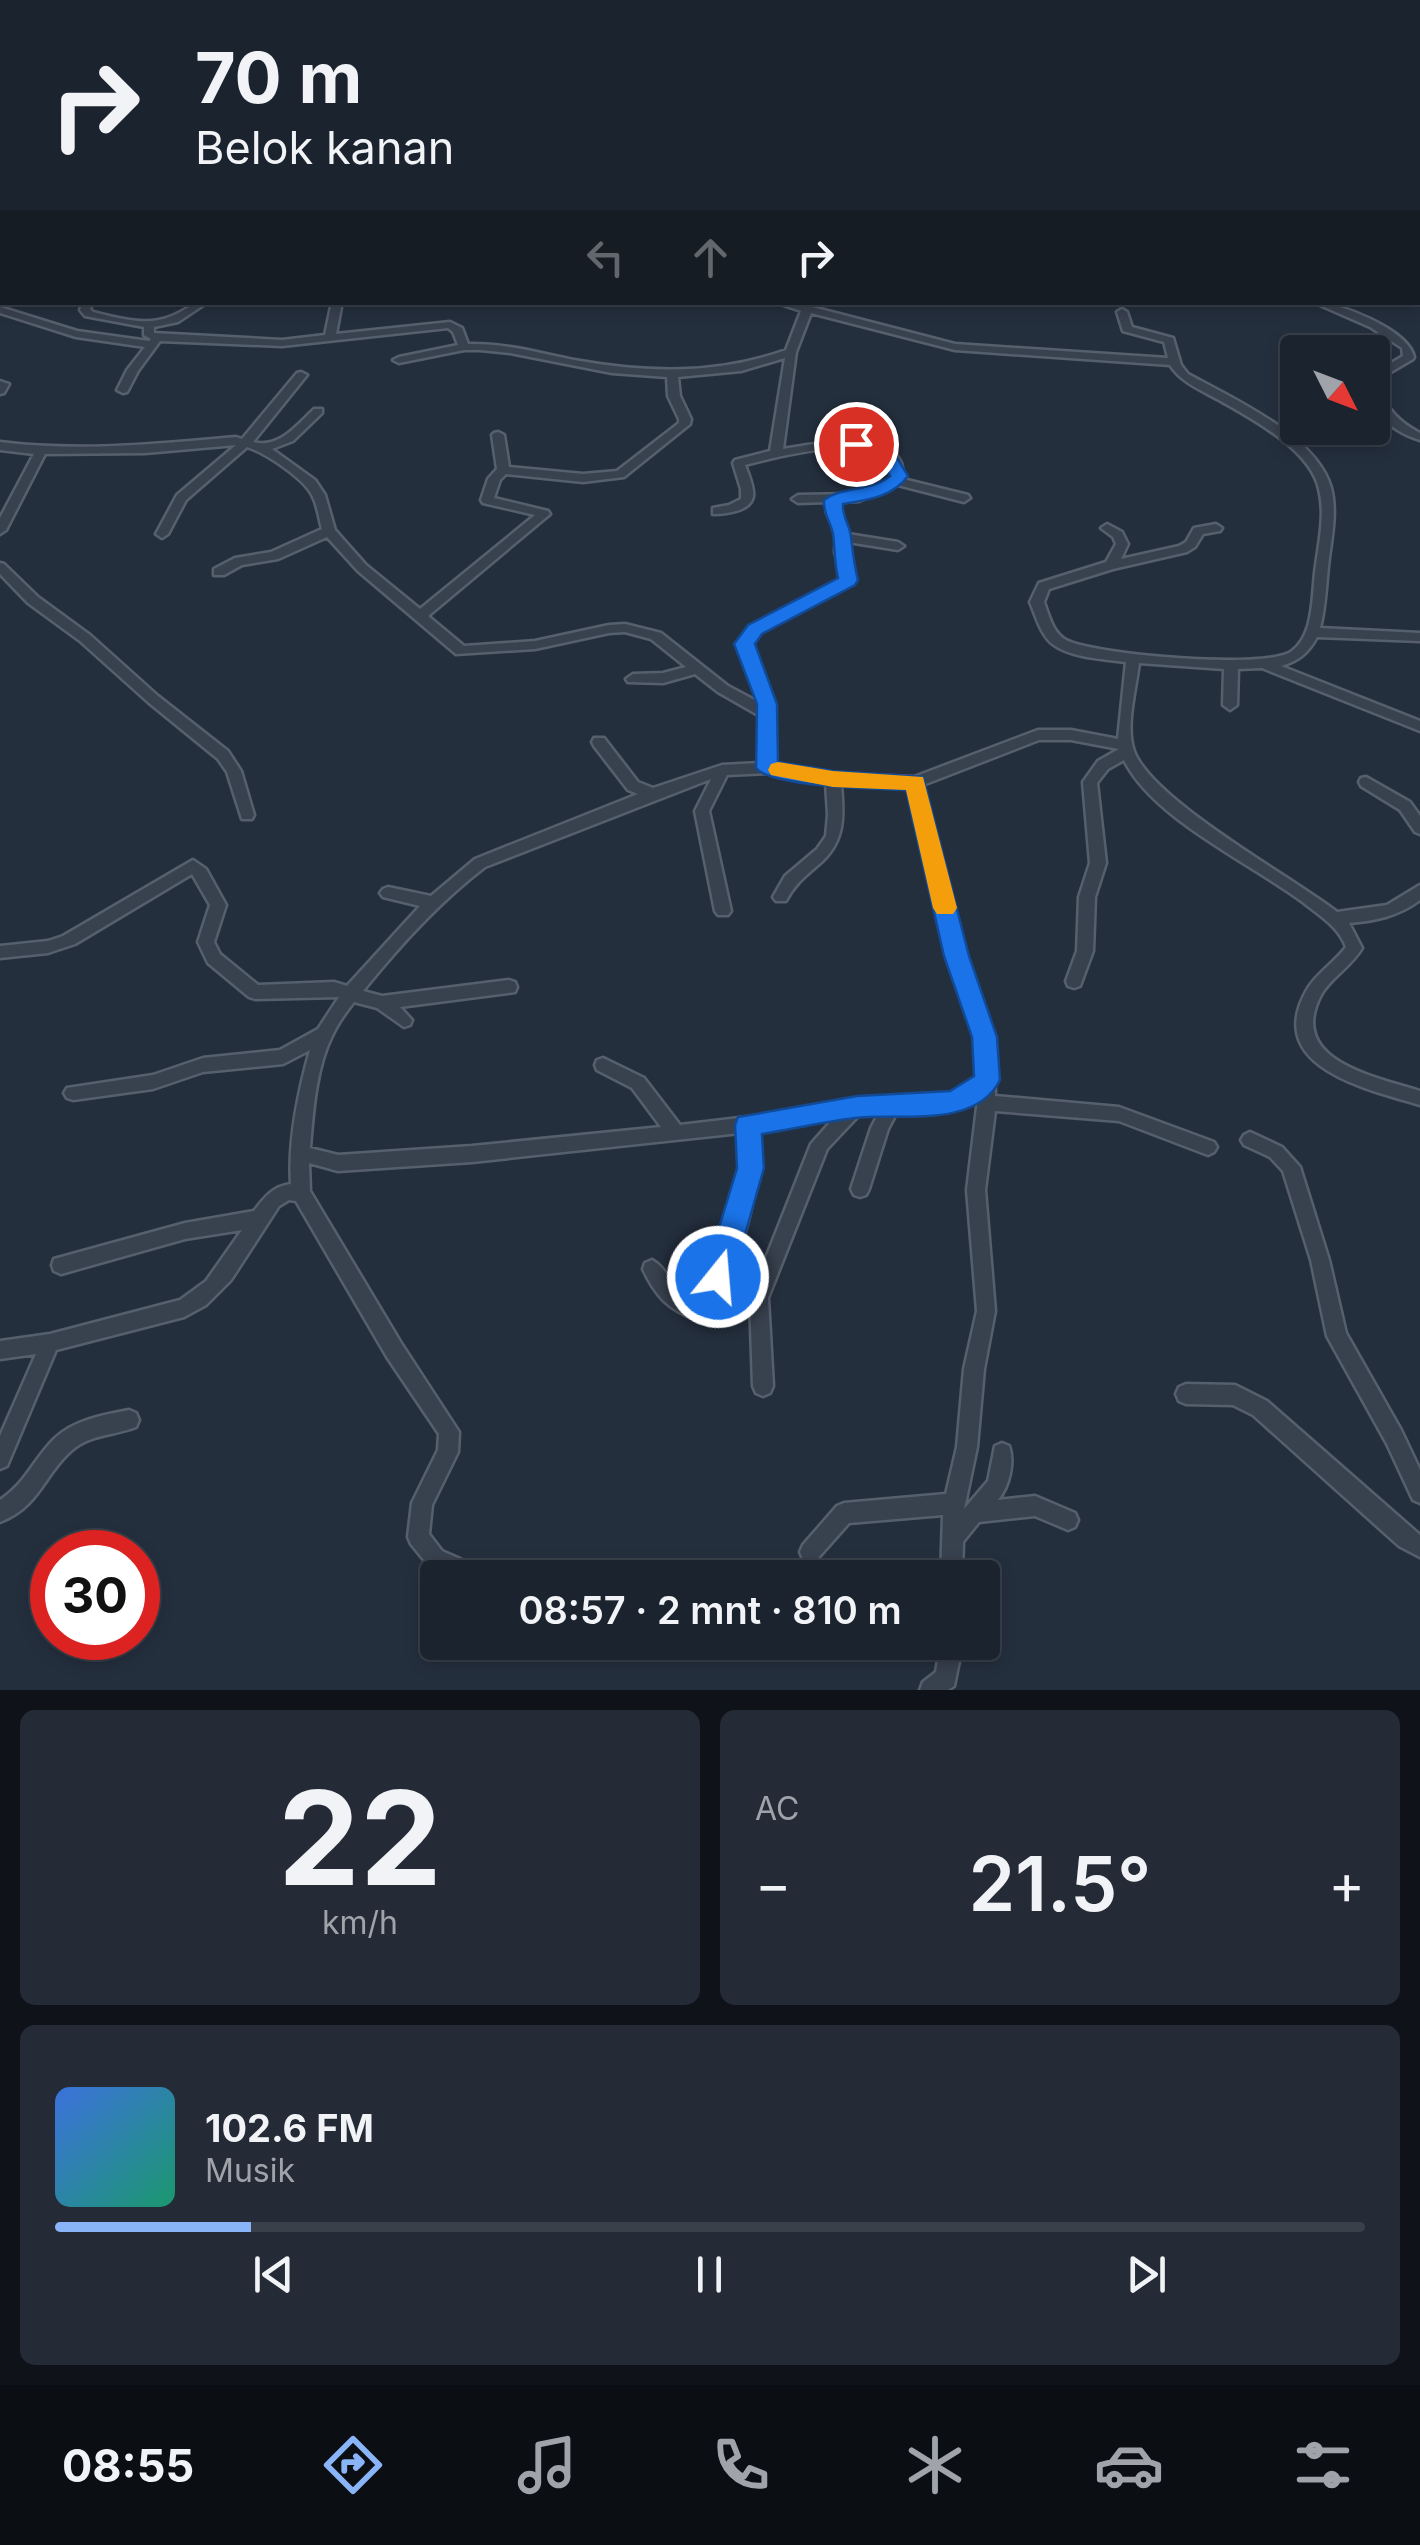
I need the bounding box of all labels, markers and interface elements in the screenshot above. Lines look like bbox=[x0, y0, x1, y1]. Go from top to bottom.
text: 70 m bbox=[195, 35, 362, 120]
icon: right bbox=[30, 40, 160, 170]
text: Belok kanan bbox=[195, 120, 454, 175]
icon: left bbox=[578, 230, 633, 285]
icon: ahead bbox=[683, 230, 738, 285]
icon: right bbox=[788, 230, 843, 285]
north arrow bbox=[1280, 335, 1390, 445]
map controls bbox=[1280, 335, 1390, 445]
pin bbox=[814, 402, 899, 487]
icon: arrive bbox=[829, 417, 884, 472]
position arrow bbox=[666, 1225, 770, 1329]
speed limit sign: 30 bbox=[30, 1530, 160, 1660]
text: 08:57 · 2 mnt · 810 m bbox=[518, 1587, 902, 1633]
text: 22 bbox=[278, 1759, 442, 1916]
text: AC bbox=[755, 1789, 799, 1828]
text: 21.5° bbox=[969, 1838, 1151, 1929]
text: − bbox=[755, 1851, 791, 1917]
text: + bbox=[1329, 1851, 1365, 1917]
text: km/h bbox=[322, 1903, 398, 1942]
text: 102.6 FM bbox=[205, 2105, 374, 2151]
text: Musik bbox=[205, 2151, 295, 2190]
icon: previous bbox=[246, 2247, 301, 2302]
icon: pause bbox=[682, 2247, 737, 2302]
icon: next bbox=[1119, 2247, 1174, 2302]
icon: directions bbox=[318, 2430, 388, 2500]
icon: music bbox=[512, 2430, 582, 2500]
icon: phone bbox=[706, 2430, 776, 2500]
icon: climate bbox=[900, 2430, 970, 2500]
icon: car bbox=[1094, 2430, 1164, 2500]
icon: filters bbox=[1288, 2430, 1358, 2500]
text: 08:55 bbox=[62, 2438, 194, 2493]

